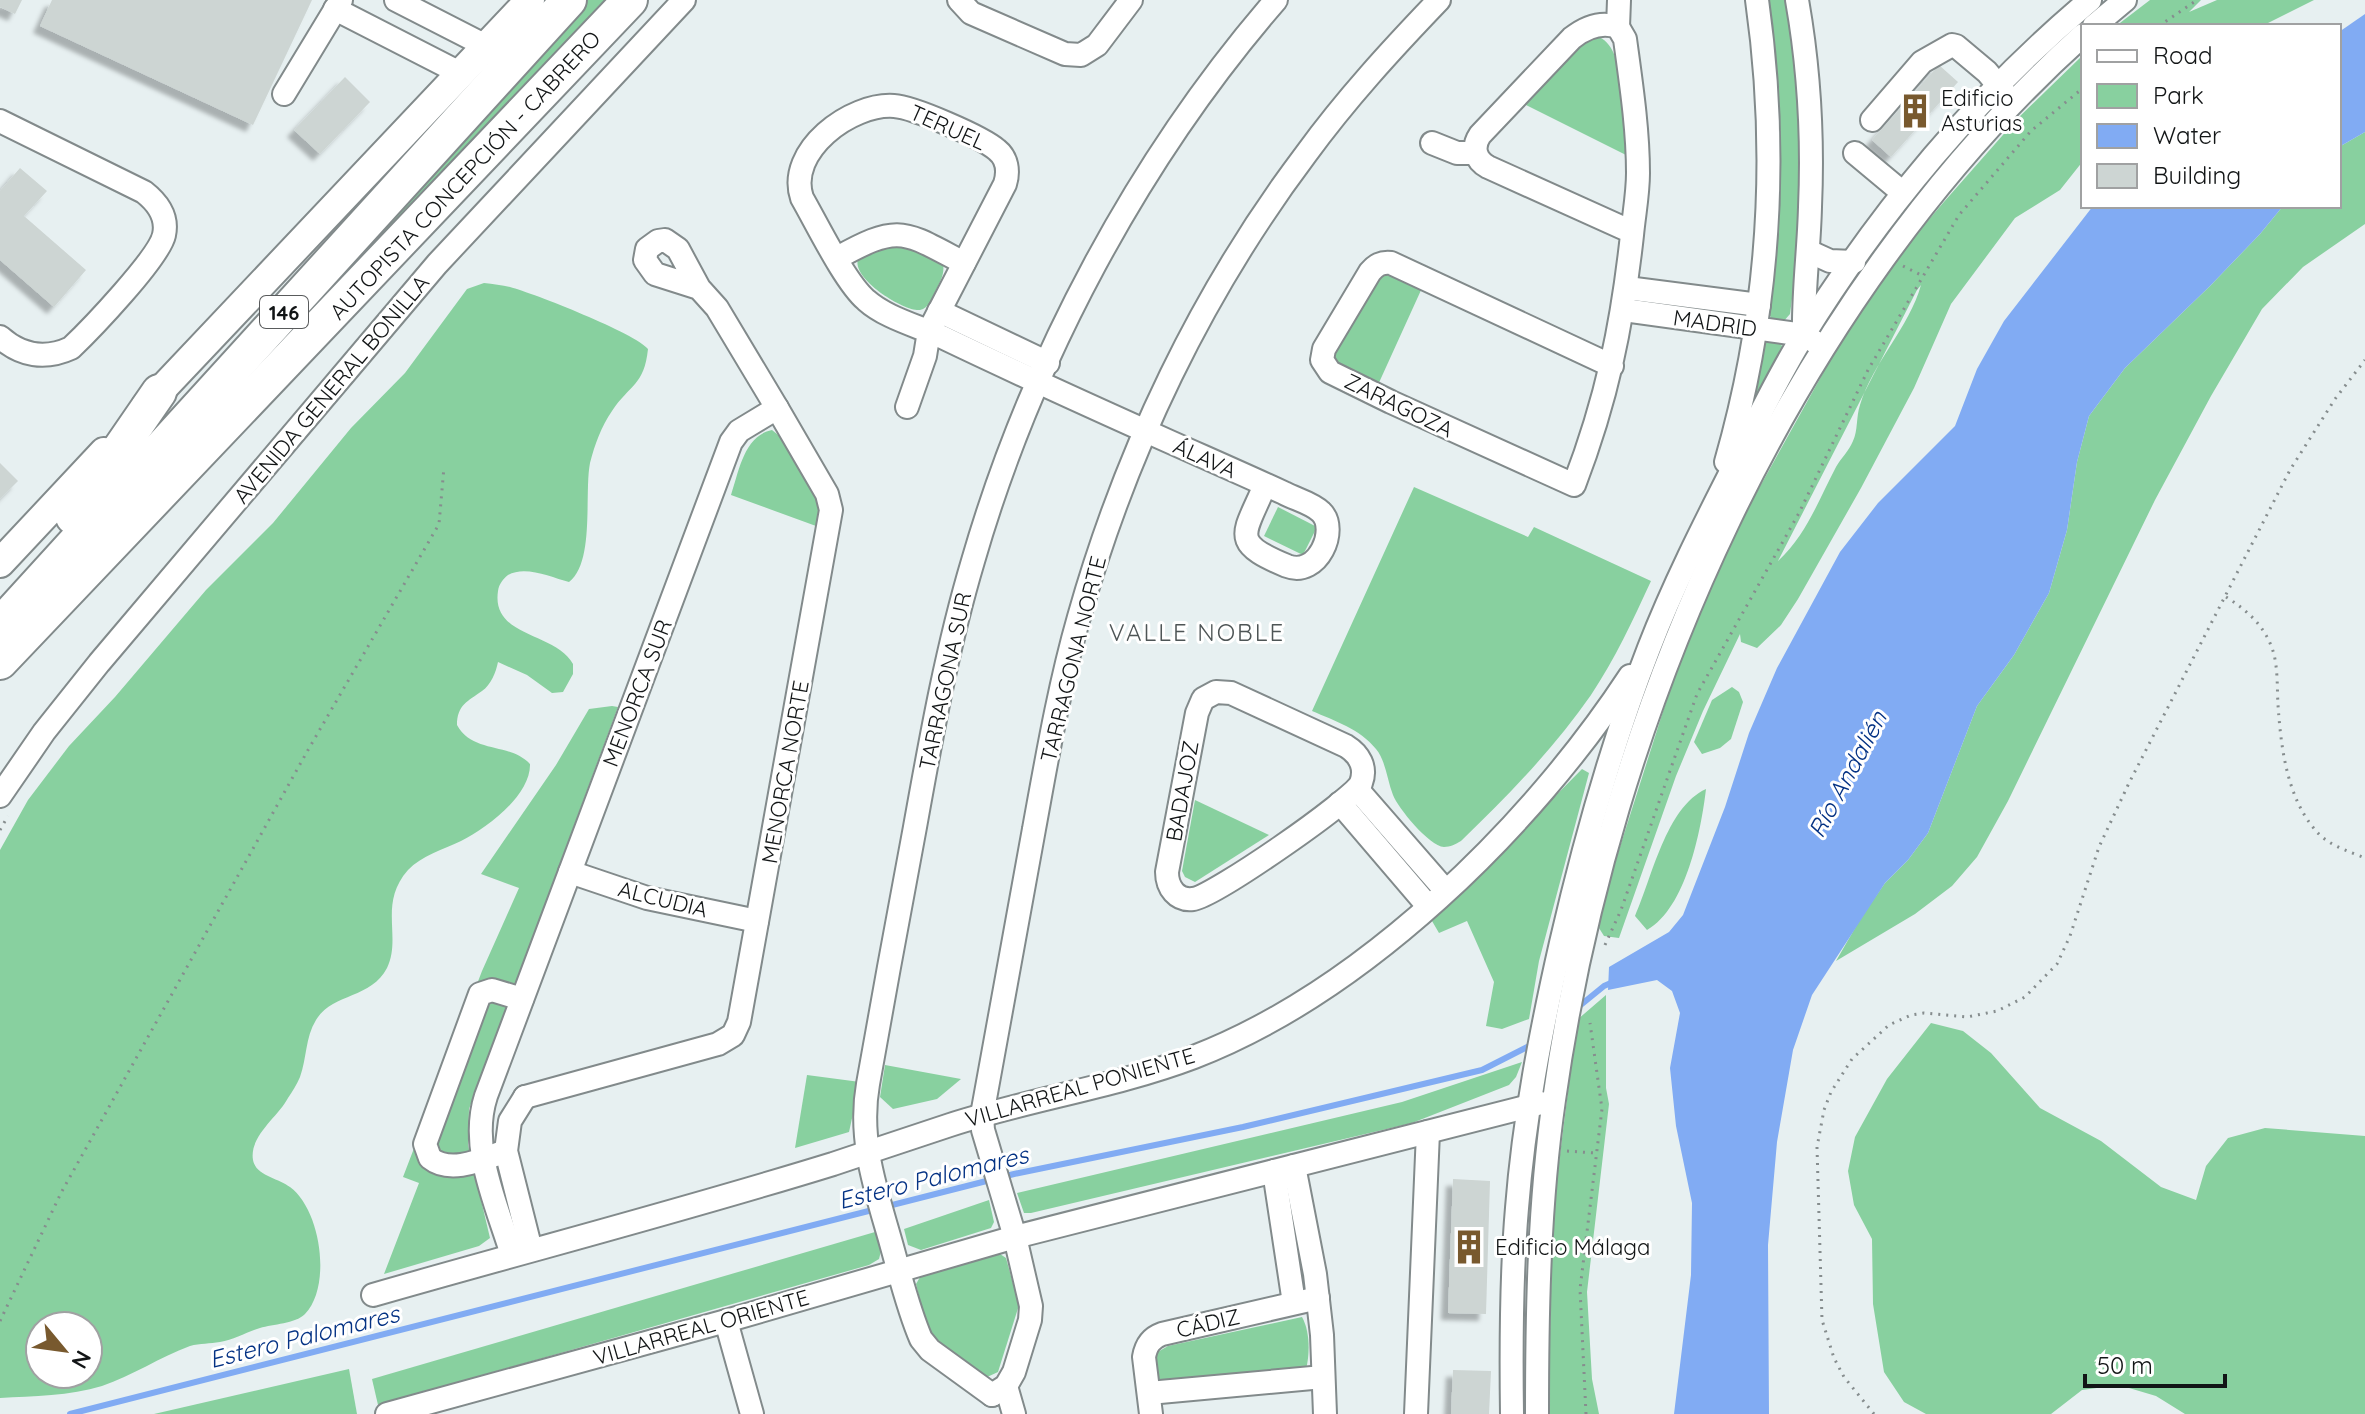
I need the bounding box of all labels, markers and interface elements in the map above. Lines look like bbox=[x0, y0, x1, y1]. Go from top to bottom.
legend bbox=[2081, 24, 2341, 208]
street label: AUTOPISTA CONCEPCIÓN - CABRERO bbox=[324, 25, 606, 325]
text: Road bbox=[2153, 40, 2213, 70]
text: Park bbox=[2153, 80, 2204, 110]
place label: Edificio Asturias bbox=[1941, 84, 2022, 137]
building icon: Edificio Asturias bbox=[1896, 92, 1934, 130]
street label: TERUEL bbox=[906, 98, 991, 156]
text: Water bbox=[2153, 120, 2221, 150]
text: Building bbox=[2153, 160, 2241, 190]
street label: AVENIDA GENERAL BONILLA bbox=[227, 269, 435, 509]
road number: 146 bbox=[260, 296, 308, 328]
street label: MADRID bbox=[1671, 303, 1759, 343]
street label: ZARAGOZA bbox=[1340, 367, 1458, 443]
street label: ÁLAVA bbox=[1169, 432, 1241, 484]
street label: TARRAGONA NORTE bbox=[1034, 553, 1112, 765]
street label: TARRAGONA SUR bbox=[912, 589, 978, 773]
street label: MENORCA SUR bbox=[596, 615, 678, 771]
district label: VALLE NOBLE bbox=[1109, 617, 1285, 647]
street label: MENORCA NORTE bbox=[755, 678, 815, 866]
water label: Río Andalién bbox=[1801, 705, 1893, 842]
street label: BADAJOZ bbox=[1159, 738, 1205, 844]
street label: ALCUDIA bbox=[615, 874, 711, 924]
street label: VILLARREAL PONIENTE bbox=[962, 1041, 1198, 1133]
water label: Estero Palomares bbox=[835, 1138, 1033, 1215]
building icon: Edificio Málaga bbox=[1450, 1228, 1488, 1266]
place label: Edificio Málaga bbox=[1495, 1233, 1650, 1261]
street label: VILLARREAL ORIENTE bbox=[590, 1283, 812, 1371]
water label: Estero Palomares bbox=[206, 1297, 404, 1374]
street label: CÁDIZ bbox=[1174, 1302, 1242, 1344]
north arrow bbox=[24, 1310, 104, 1390]
scale bar bbox=[2085, 1338, 2225, 1388]
text: N bbox=[65, 1346, 98, 1374]
text: 50 m bbox=[2097, 1350, 2153, 1380]

